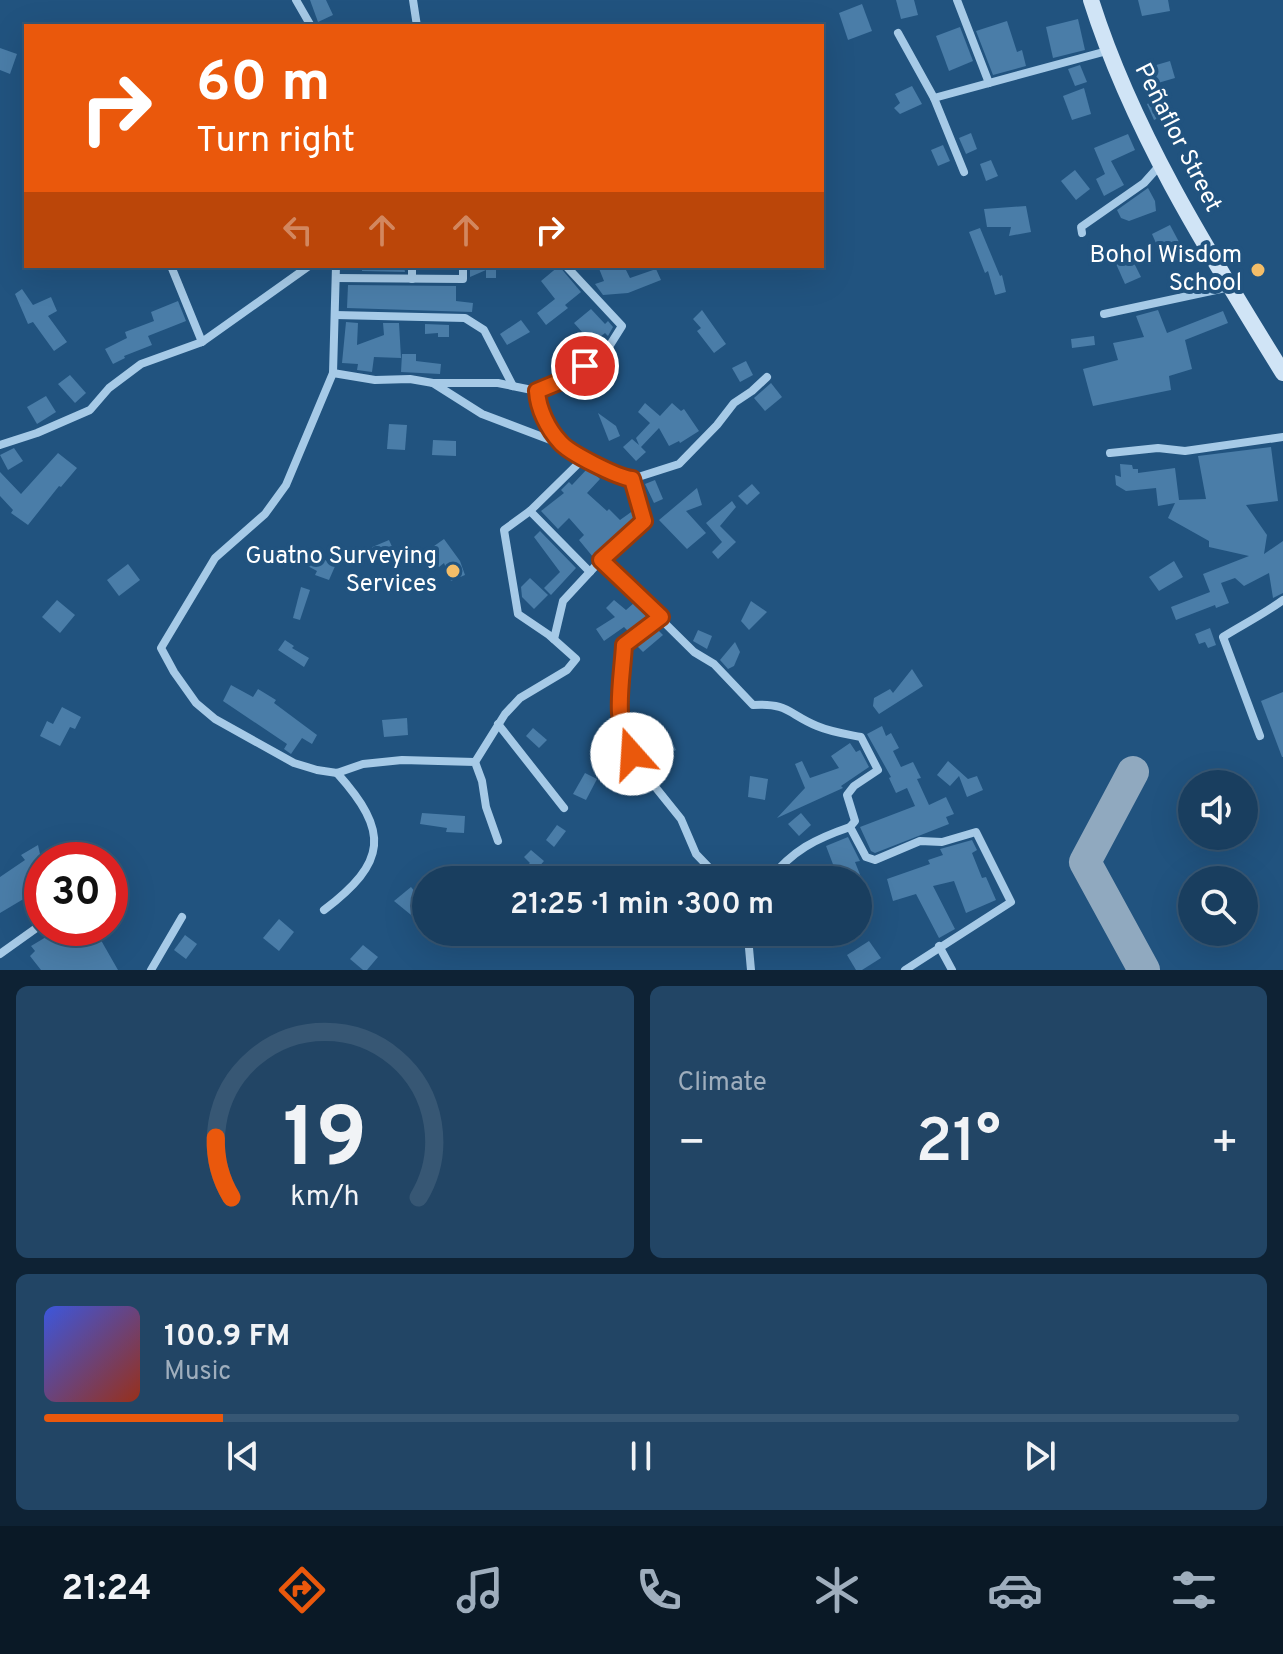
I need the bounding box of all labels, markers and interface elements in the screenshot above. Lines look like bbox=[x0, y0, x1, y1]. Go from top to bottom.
text: 60 m bbox=[196, 50, 330, 120]
icon: right bbox=[64, 56, 168, 160]
street label: Peñaflor Street bbox=[1127, 59, 1227, 217]
text: Turn right bbox=[196, 119, 355, 165]
icon: left bbox=[276, 208, 320, 252]
icon: ahead bbox=[360, 208, 404, 252]
icon: ahead bbox=[444, 208, 488, 252]
icon: right bbox=[528, 208, 572, 252]
place label: Bohol Wisdom School bbox=[1090, 241, 1242, 299]
marker: Bohol Wisdom School bbox=[1249, 261, 1267, 279]
pin bbox=[551, 332, 619, 400]
icon: arrive bbox=[563, 344, 607, 388]
place label: Guatno Surveying Services bbox=[245, 542, 437, 600]
marker: Guatno Surveying Services bbox=[444, 562, 462, 580]
position arrow bbox=[590, 712, 674, 796]
map controls bbox=[1178, 770, 1258, 946]
button: sound bbox=[1178, 770, 1258, 850]
speed limit sign: 30 bbox=[24, 842, 128, 946]
button: search bbox=[1178, 866, 1258, 946]
text: 21:25 · 1 min · 300 m bbox=[510, 887, 774, 924]
text: Climate bbox=[678, 1067, 767, 1100]
text: 19 bbox=[283, 1091, 367, 1196]
text: 21° bbox=[916, 1107, 1001, 1183]
text: − bbox=[678, 1117, 706, 1173]
text: + bbox=[1211, 1117, 1239, 1173]
text: km/h bbox=[290, 1180, 359, 1216]
text: 100.9 FM bbox=[164, 1319, 290, 1356]
text: Music bbox=[164, 1356, 231, 1389]
icon: previous bbox=[221, 1434, 265, 1478]
icon: pause bbox=[619, 1434, 663, 1478]
icon: next bbox=[1018, 1434, 1062, 1478]
icon: directions bbox=[274, 1562, 330, 1618]
icon: music bbox=[452, 1562, 508, 1618]
icon: phone bbox=[631, 1562, 687, 1618]
icon: climate bbox=[809, 1562, 865, 1618]
icon: car bbox=[987, 1562, 1043, 1618]
icon: filters bbox=[1166, 1562, 1222, 1618]
text: 21:24 bbox=[61, 1567, 152, 1613]

